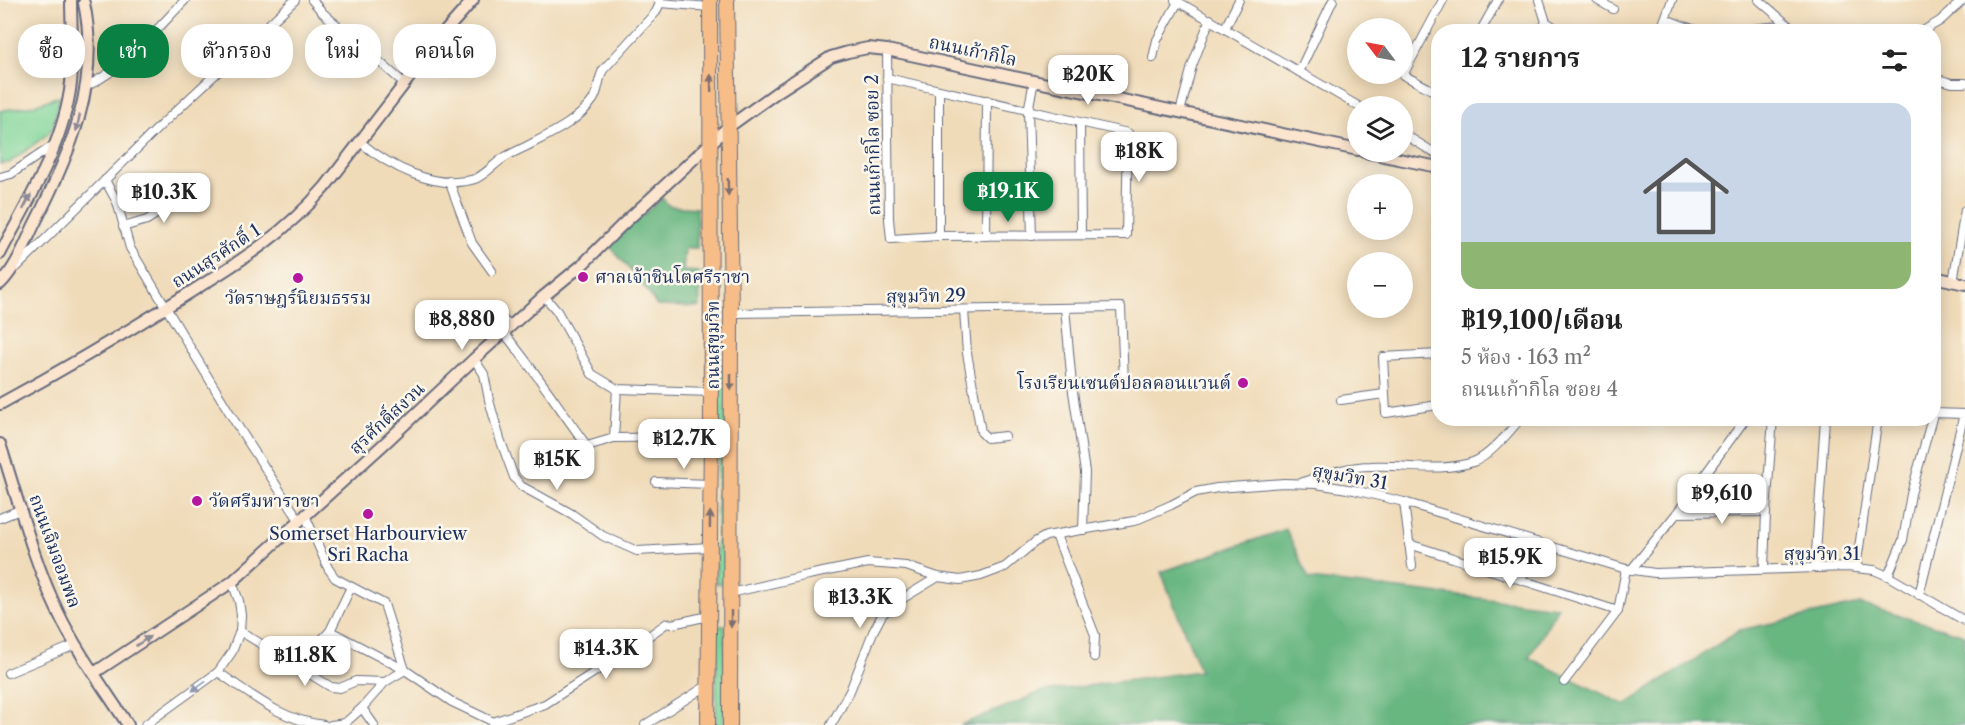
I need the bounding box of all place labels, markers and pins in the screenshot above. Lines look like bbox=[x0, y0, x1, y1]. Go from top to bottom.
pin: ฿20K bbox=[1052, 55, 1124, 106]
pin: ฿18K bbox=[1103, 132, 1175, 183]
pin: ฿19.1K bbox=[959, 172, 1057, 223]
pin: ฿10.3K bbox=[115, 173, 213, 224]
place label: ศาลเจ้าชินโตศรีราชา bbox=[595, 264, 750, 288]
marker: ศาลเจ้าชินโตศรีราชา bbox=[576, 270, 590, 284]
marker: วัดราษฎร์นิยมธรรม bbox=[291, 271, 305, 285]
place label: วัดราษฎร์นิยมธรรม bbox=[225, 287, 371, 309]
pin: ฿8,880 bbox=[413, 300, 511, 351]
place label: โรงเรียนเซนต์ปอลคอนแวนต์ bbox=[1016, 370, 1231, 394]
marker: โรงเรียนเซนต์ปอลคอนแวนต์ bbox=[1236, 376, 1250, 390]
pin: ฿12.7K bbox=[635, 419, 733, 470]
pin: ฿15K bbox=[521, 440, 593, 491]
pin: ฿9,610 bbox=[1673, 474, 1771, 525]
place label: วัดศรีมหาราชา bbox=[209, 490, 319, 512]
marker: วัดศรีมหาราชา bbox=[190, 494, 204, 508]
marker: Somerset Harbourview Sri Racha bbox=[361, 507, 375, 521]
place label: Somerset Harbourview Sri Racha bbox=[269, 523, 468, 566]
pin: ฿15.9K bbox=[1461, 538, 1559, 589]
pin: ฿13.3K bbox=[811, 578, 909, 629]
pin: ฿14.3K bbox=[557, 629, 655, 680]
pin: ฿11.8K bbox=[256, 636, 354, 687]

